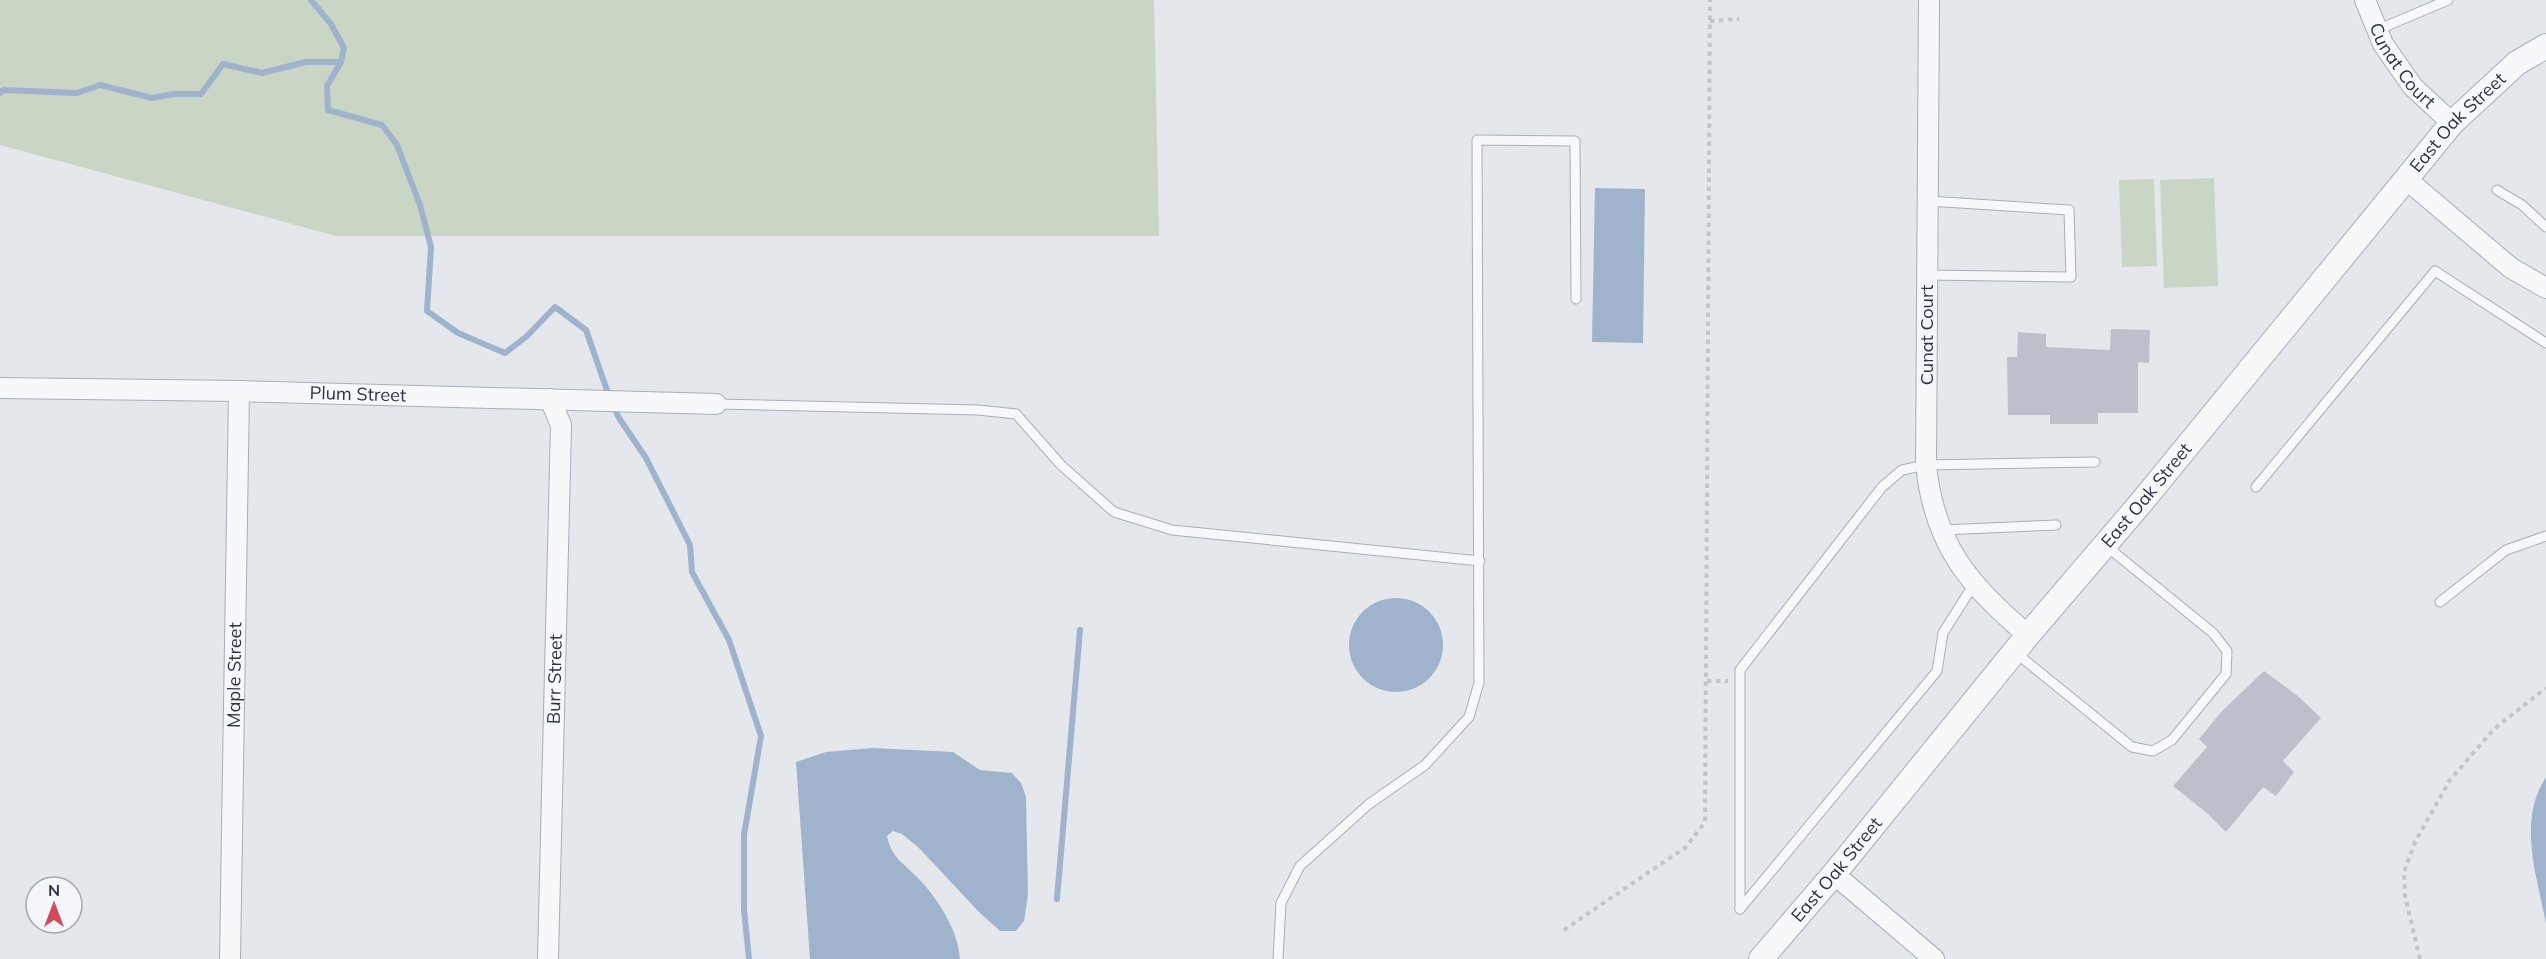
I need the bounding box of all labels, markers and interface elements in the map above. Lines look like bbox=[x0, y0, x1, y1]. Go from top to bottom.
street label: Cunat Court bbox=[2365, 19, 2440, 113]
street label: East Oak Street bbox=[2404, 67, 2510, 177]
street label: Cunat Court bbox=[1915, 285, 1938, 385]
street label: Plum Street bbox=[309, 381, 407, 407]
street label: East Oak Street bbox=[2096, 438, 2196, 552]
street label: Maple Street bbox=[222, 622, 246, 728]
street label: Burr Street bbox=[542, 634, 567, 724]
street label: East Oak Street bbox=[1786, 812, 1887, 927]
north arrow bbox=[24, 875, 84, 935]
text: N bbox=[48, 880, 60, 900]

